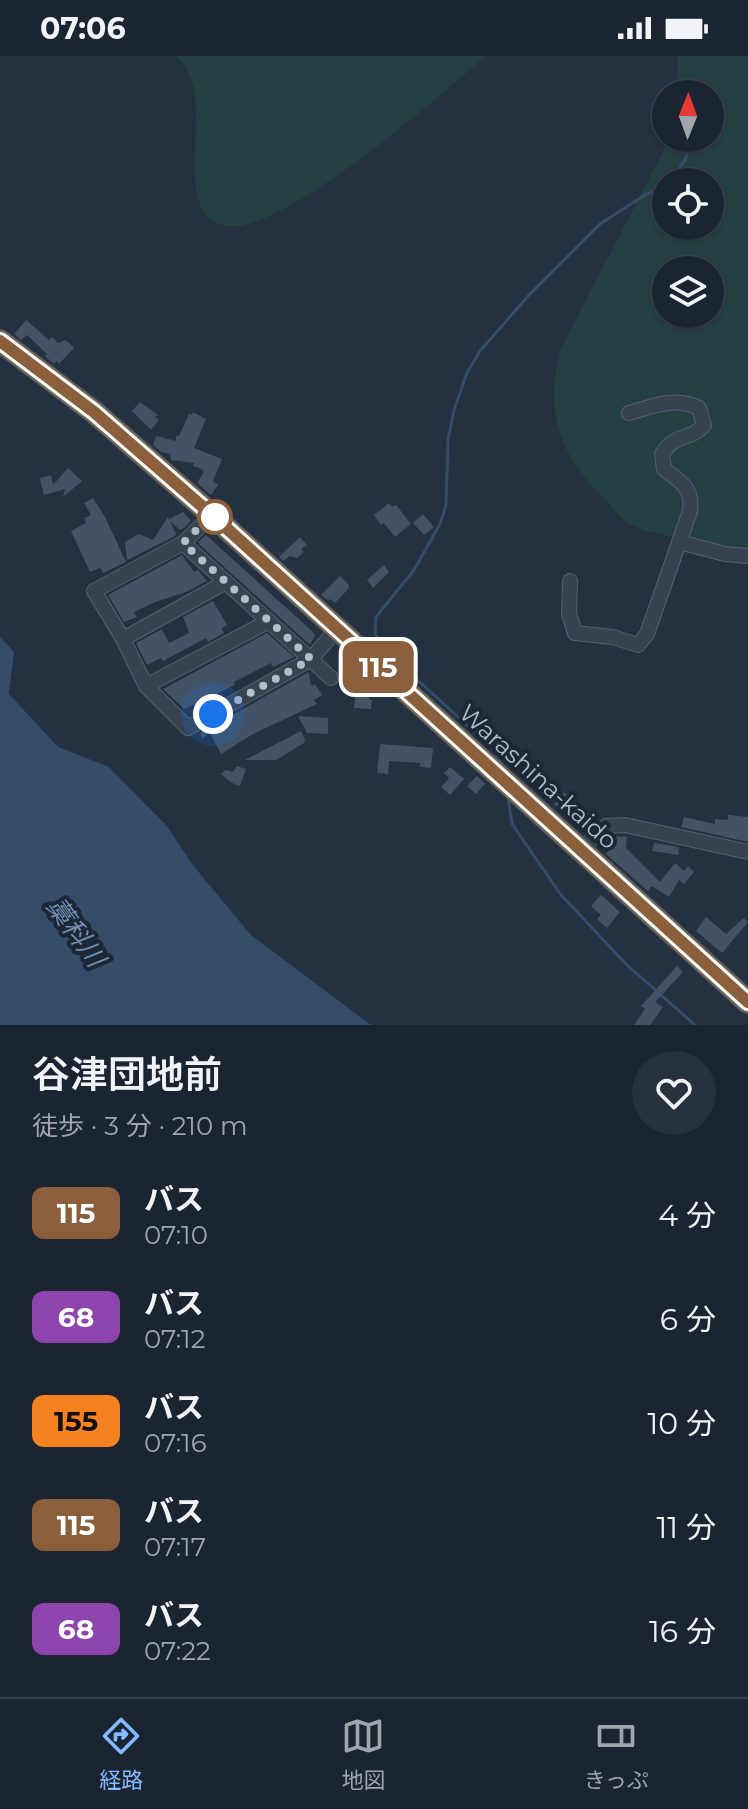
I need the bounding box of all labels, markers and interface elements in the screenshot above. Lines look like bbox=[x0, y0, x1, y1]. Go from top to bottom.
text: 07:06 bbox=[40, 10, 126, 47]
north arrow bbox=[652, 80, 724, 152]
map controls bbox=[652, 80, 724, 328]
button: locate bbox=[652, 168, 724, 240]
button: layers bbox=[652, 256, 724, 328]
unlabelled marker bbox=[198, 500, 232, 534]
line badge: 115 bbox=[332, 641, 424, 693]
text: 115 bbox=[359, 650, 397, 684]
your location bbox=[193, 694, 233, 734]
street label: Warashina-kaido bbox=[453, 698, 623, 855]
water label: 藁科川 bbox=[40, 891, 114, 975]
text: 谷津団地前 bbox=[32, 1051, 222, 1098]
button: heart bbox=[632, 1051, 716, 1135]
text: 徒歩 · 3 分 · 210 m bbox=[32, 1110, 248, 1142]
text: バス bbox=[144, 1181, 204, 1218]
text: 115 bbox=[57, 1196, 95, 1230]
text: 4 分 bbox=[658, 1197, 716, 1234]
text: 07:10 bbox=[144, 1219, 208, 1251]
text: バス bbox=[144, 1285, 204, 1322]
text: 68 bbox=[58, 1300, 94, 1334]
text: 6 分 bbox=[660, 1301, 716, 1338]
text: 07:12 bbox=[144, 1323, 205, 1355]
text: バス bbox=[144, 1389, 204, 1426]
text: 155 bbox=[54, 1404, 98, 1438]
text: 10 分 bbox=[647, 1405, 716, 1442]
text: 07:16 bbox=[144, 1427, 207, 1459]
text: バス bbox=[144, 1493, 204, 1530]
text: 115 bbox=[57, 1508, 95, 1542]
text: 11 分 bbox=[656, 1509, 716, 1546]
text: 07:17 bbox=[144, 1531, 206, 1563]
text: バス bbox=[144, 1597, 204, 1634]
text: 68 bbox=[58, 1612, 94, 1646]
text: 16 分 bbox=[649, 1613, 716, 1650]
text: 07:22 bbox=[144, 1635, 211, 1667]
tab: 経路 bbox=[99, 1714, 143, 1794]
tab: 地図 bbox=[341, 1714, 385, 1794]
tab: きっぷ bbox=[584, 1714, 649, 1794]

